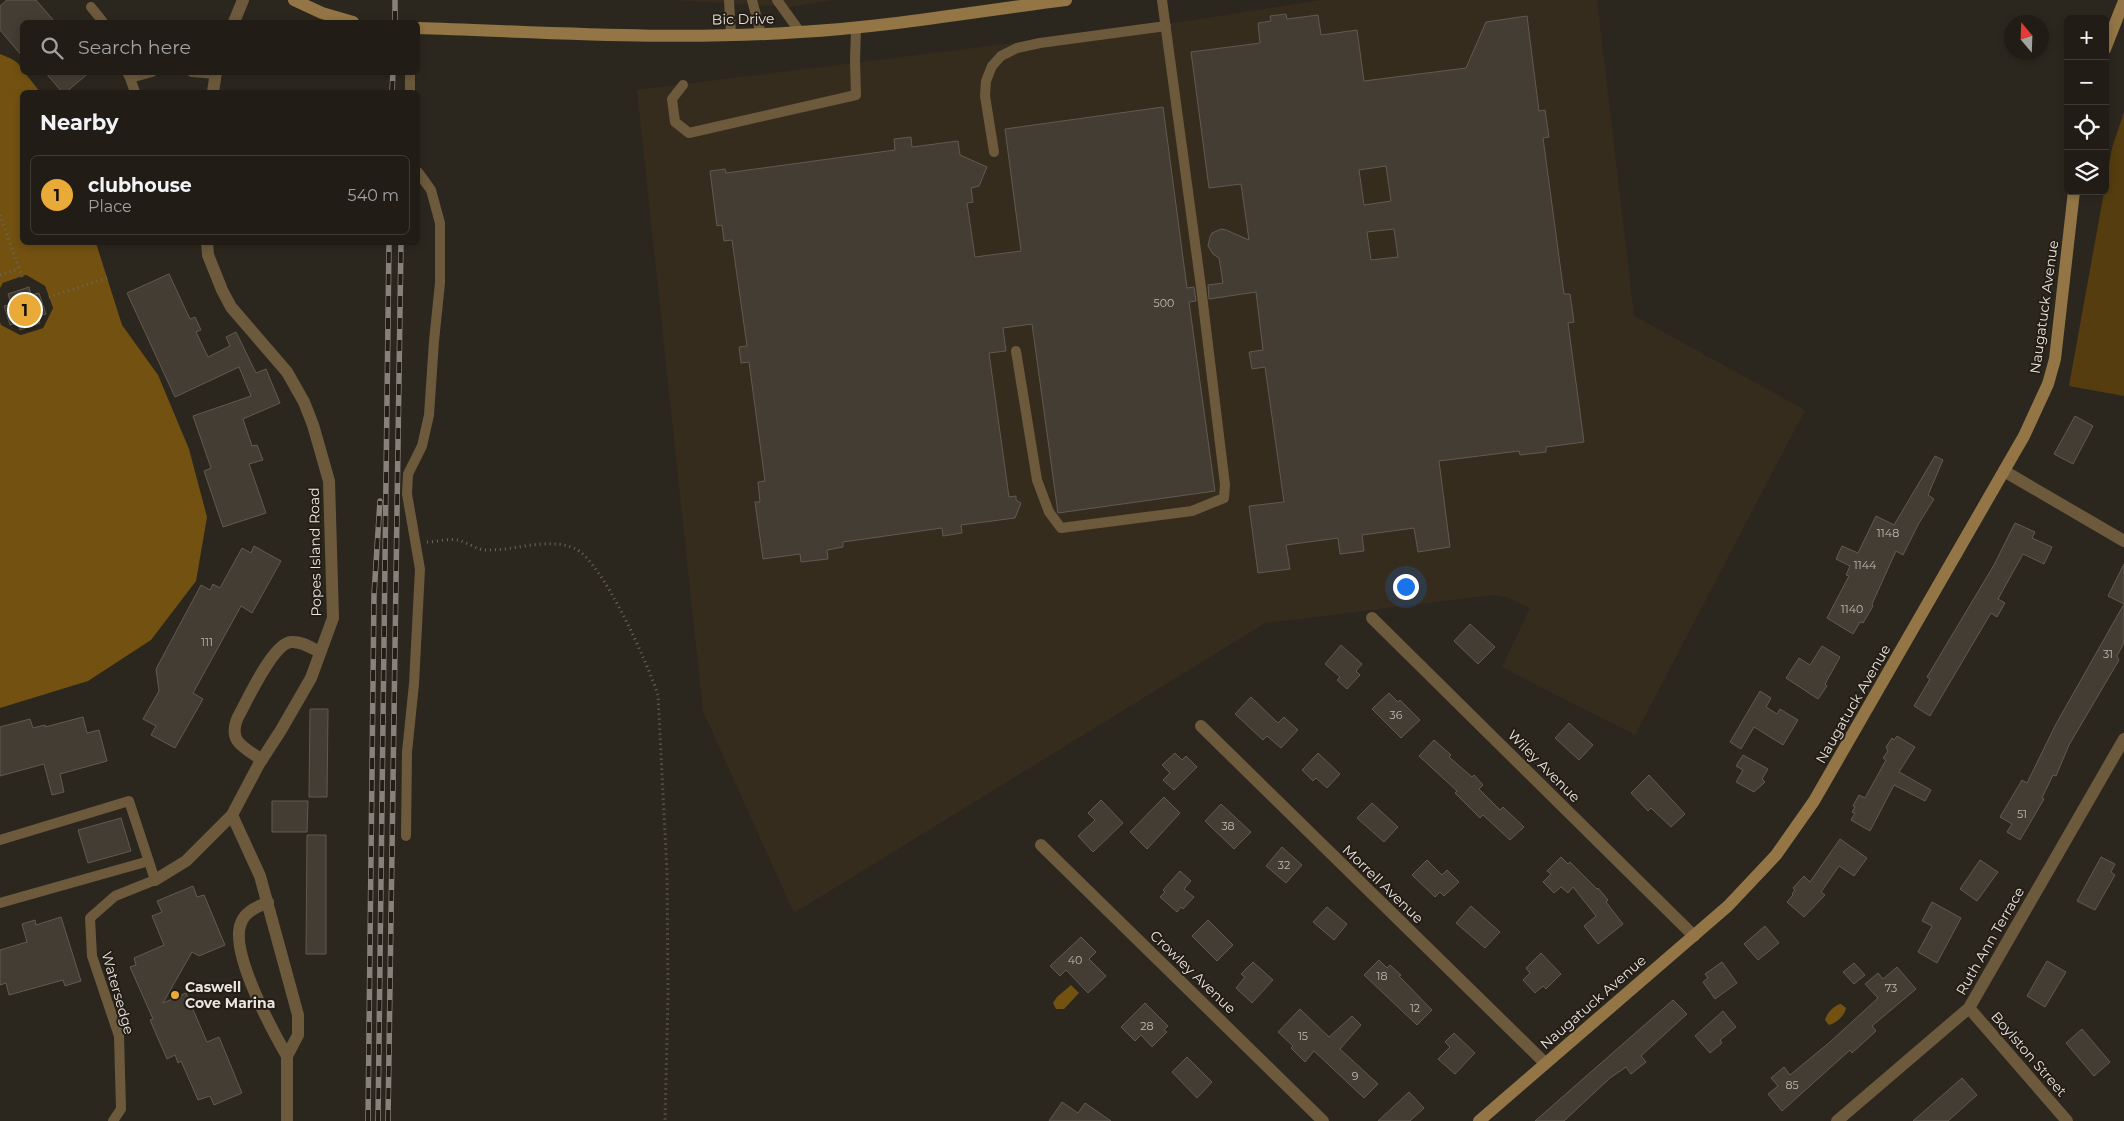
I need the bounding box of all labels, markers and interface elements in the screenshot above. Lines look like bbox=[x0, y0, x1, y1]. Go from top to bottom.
street label: Bic Drive bbox=[712, 9, 774, 29]
north arrow bbox=[2004, 15, 2049, 60]
map controls bbox=[2064, 15, 2109, 195]
button: + bbox=[2064, 15, 2109, 60]
search box bbox=[20, 20, 420, 75]
icon: search bbox=[38, 34, 66, 62]
text: Search here bbox=[78, 36, 191, 59]
button: − bbox=[2064, 60, 2109, 105]
button: locate bbox=[2064, 105, 2109, 150]
text: Nearby bbox=[40, 110, 119, 135]
button: layers bbox=[2064, 150, 2109, 195]
text: clubhouse bbox=[88, 174, 192, 197]
text: 1 bbox=[54, 186, 60, 205]
text: 540 m bbox=[348, 186, 399, 205]
text: Place bbox=[88, 197, 132, 216]
street label: Naugatuck Avenue bbox=[2026, 239, 2062, 375]
pin: 1 bbox=[9, 291, 41, 329]
house number: 500 bbox=[1154, 296, 1174, 310]
street label: Popes Island Road bbox=[305, 487, 325, 617]
house number: 1148 bbox=[1877, 526, 1899, 540]
house number: 1144 bbox=[1854, 558, 1877, 572]
your location bbox=[1393, 574, 1419, 600]
house number: 1140 bbox=[1841, 602, 1863, 616]
house number: 111 bbox=[201, 635, 213, 649]
street label: Naugatuck Avenue bbox=[1812, 641, 1894, 767]
house number: 31 bbox=[2103, 647, 2113, 661]
house number: 36 bbox=[1390, 708, 1403, 722]
street label: Wiley Avenue bbox=[1504, 726, 1584, 806]
house number: 51 bbox=[2017, 807, 2027, 821]
house number: 38 bbox=[1221, 819, 1235, 833]
street label: Morrell Avenue bbox=[1339, 841, 1427, 927]
house number: 32 bbox=[1278, 858, 1290, 872]
street label: Ruth Ann Terrace bbox=[1952, 884, 2028, 998]
street label: Crowley Avenue bbox=[1146, 926, 1240, 1018]
street label: Watersedge bbox=[98, 950, 138, 1036]
street label: Naugatuck Avenue bbox=[1536, 951, 1650, 1053]
house number: 40 bbox=[1068, 953, 1082, 967]
house number: 18 bbox=[1377, 969, 1388, 983]
place label: Caswell Cove Marina bbox=[185, 978, 275, 1012]
house number: 73 bbox=[1885, 981, 1897, 995]
marker: Caswell Cove Marina bbox=[169, 989, 181, 1001]
house number: 12 bbox=[1410, 1001, 1420, 1015]
street label: Boylston Street bbox=[1987, 1008, 2071, 1101]
house number: 28 bbox=[1140, 1019, 1154, 1033]
house number: 15 bbox=[1298, 1029, 1308, 1043]
house number: 9 bbox=[1352, 1069, 1359, 1083]
house number: 85 bbox=[1785, 1078, 1799, 1092]

